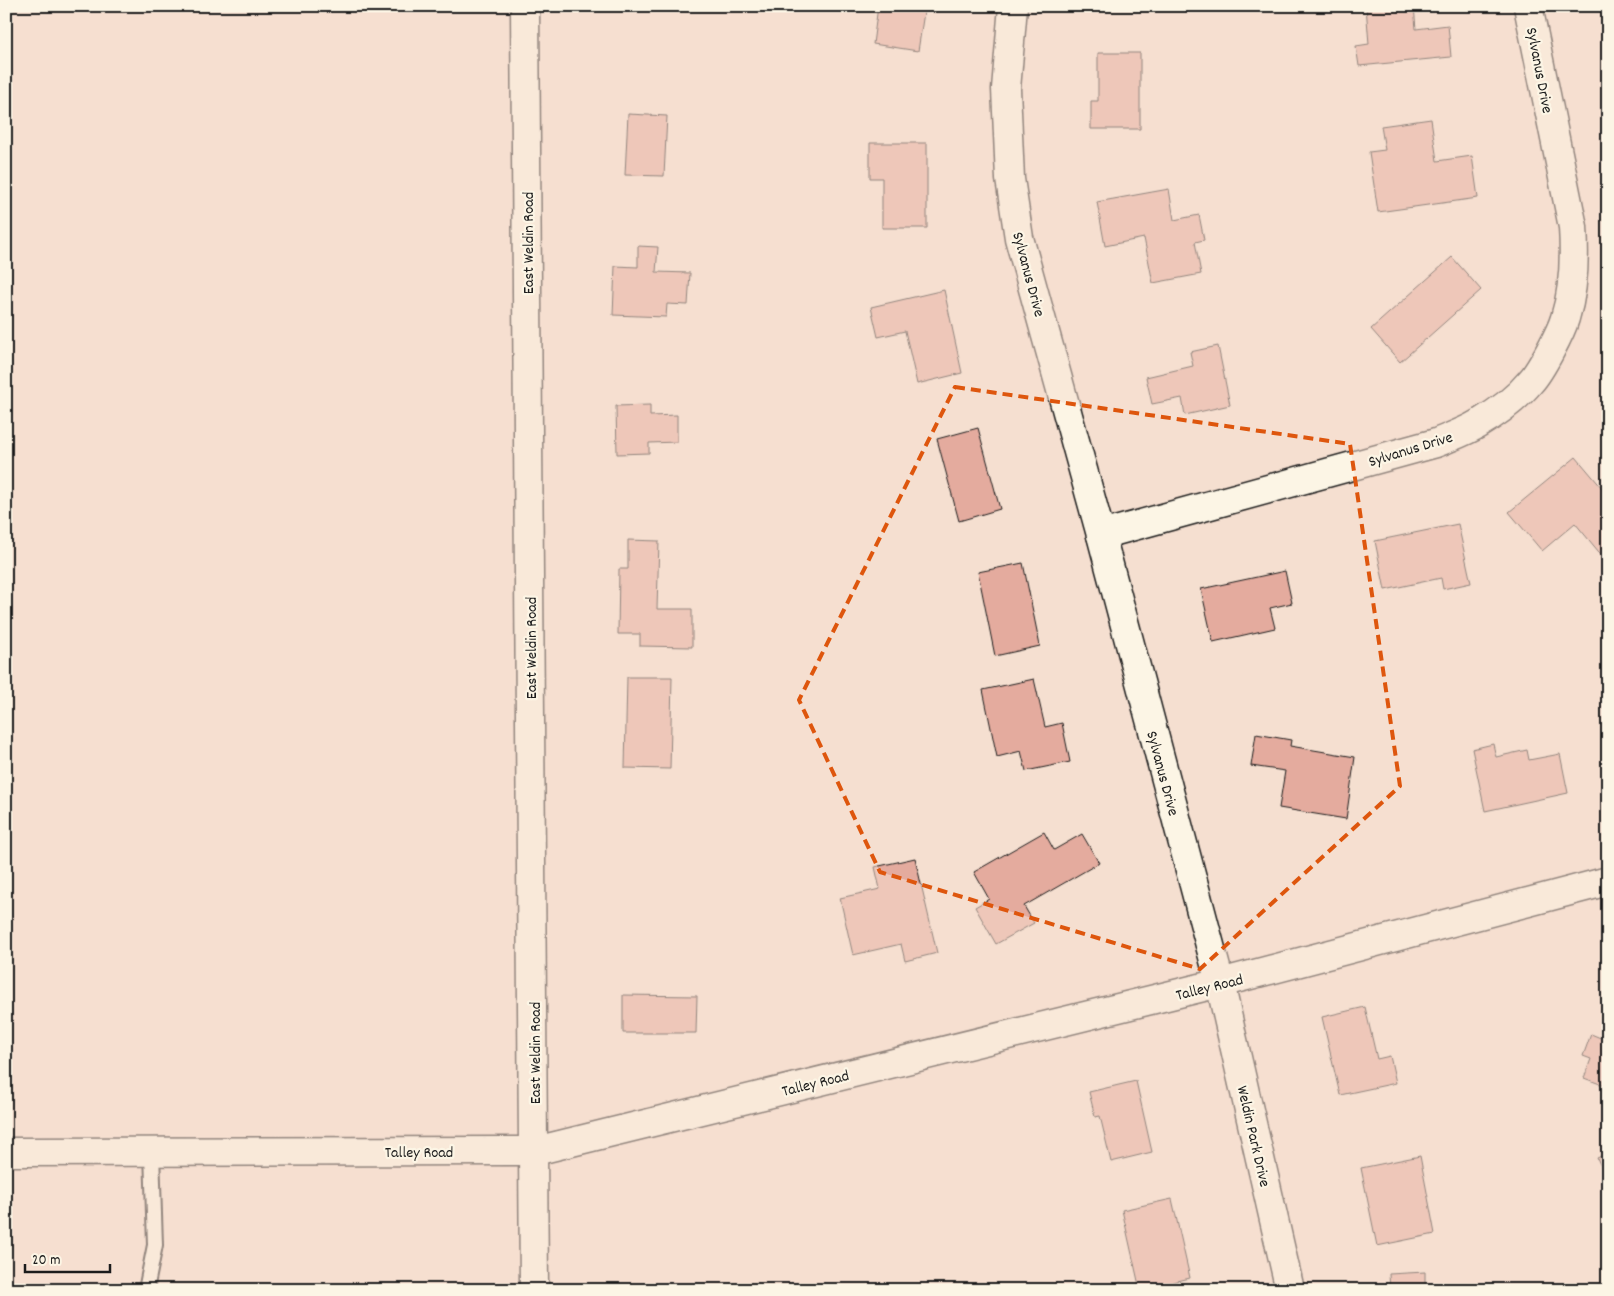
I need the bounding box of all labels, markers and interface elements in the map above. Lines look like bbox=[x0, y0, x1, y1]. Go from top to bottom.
street label: Sylvanus Drive bbox=[1519, 26, 1558, 115]
street label: East Weldin Road bbox=[518, 192, 541, 294]
street label: Sylvanus Drive bbox=[1005, 230, 1050, 320]
street label: Sylvanus Drive bbox=[1366, 427, 1456, 474]
street label: East Weldin Road bbox=[521, 597, 544, 699]
street label: Sylvanus Drive bbox=[1139, 729, 1184, 819]
street label: Talley Road bbox=[1174, 969, 1246, 1008]
street label: East Weldin Road bbox=[525, 1002, 548, 1104]
street label: Talley Road bbox=[780, 1065, 852, 1104]
street label: Weldin Park Drive bbox=[1230, 1084, 1275, 1189]
street label: Talley Road bbox=[385, 1142, 453, 1165]
scale bar bbox=[25, 1241, 110, 1273]
text: 20 m bbox=[32, 1250, 60, 1272]

